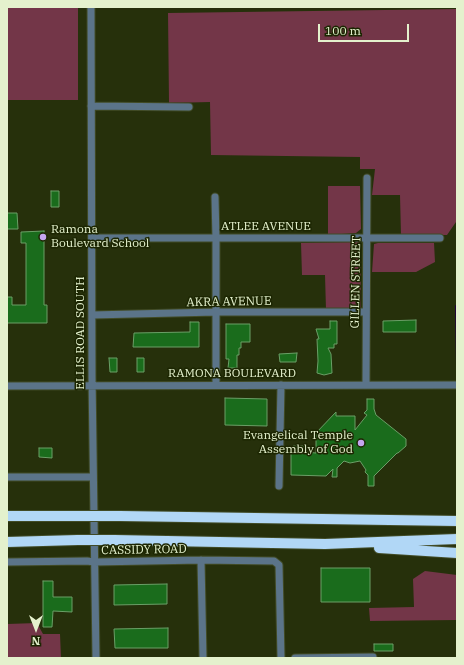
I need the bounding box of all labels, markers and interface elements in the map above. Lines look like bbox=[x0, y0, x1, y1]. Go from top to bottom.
scale bar bbox=[320, 16, 411, 42]
text: 100 m bbox=[325, 23, 361, 38]
street label: ATLEE AVENUE bbox=[221, 220, 311, 234]
place label: Ramona Boulevard School bbox=[51, 223, 149, 251]
marker: Ramona Boulevard School bbox=[38, 232, 48, 242]
street label: GILLEN STREET bbox=[348, 235, 364, 329]
street label: ELLIS ROAD SOUTH bbox=[74, 276, 88, 390]
street label: AKRA AVENUE bbox=[186, 294, 272, 310]
street label: RAMONA BOULEVARD bbox=[168, 367, 296, 381]
place label: Evangelical Temple Assembly of God bbox=[243, 429, 353, 457]
marker: Evangelical Temple Assembly of God bbox=[356, 438, 366, 448]
street label: CASSIDY ROAD bbox=[101, 542, 187, 558]
north arrow bbox=[16, 609, 56, 649]
text: N bbox=[32, 634, 40, 648]

